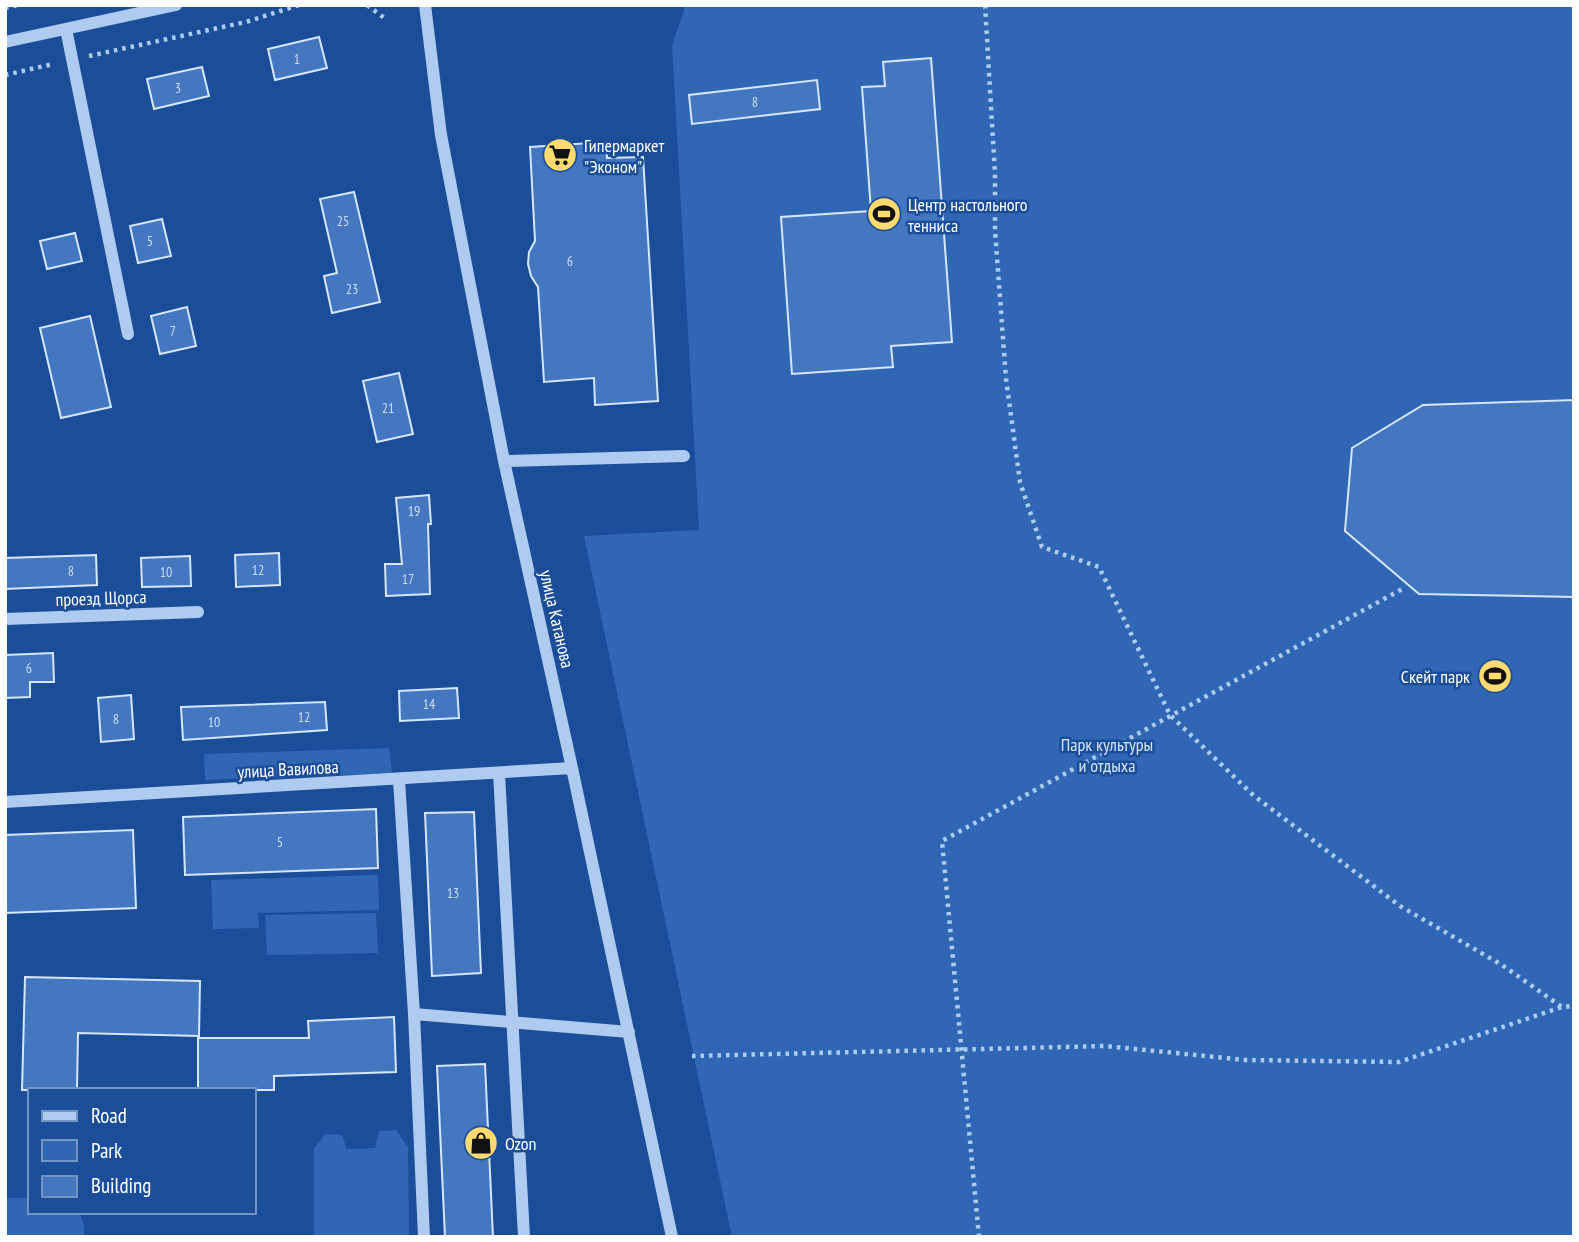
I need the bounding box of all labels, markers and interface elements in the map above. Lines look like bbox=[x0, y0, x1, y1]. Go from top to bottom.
house number: 1 bbox=[294, 50, 300, 68]
house number: 3 bbox=[175, 79, 181, 97]
house number: 8 bbox=[752, 93, 758, 111]
place label: Гипермаркет "Эконом" bbox=[584, 134, 664, 178]
supermarket icon: Гипермаркет "Эконом" bbox=[541, 136, 579, 174]
place label: Центр настольного тенниса bbox=[908, 193, 1028, 237]
sports icon: Центр настольного тенниса bbox=[865, 195, 903, 233]
house number: 25 bbox=[337, 212, 349, 230]
house number: 5 bbox=[147, 232, 153, 250]
house number: 6 bbox=[567, 252, 573, 270]
house number: 23 bbox=[346, 280, 358, 298]
house number: 7 bbox=[170, 322, 176, 340]
house number: 21 bbox=[382, 399, 394, 417]
house number: 19 bbox=[408, 502, 420, 520]
house number: 12 bbox=[252, 561, 264, 579]
house number: 8 bbox=[68, 562, 74, 580]
house number: 10 bbox=[160, 563, 172, 581]
street label: улица Катанова bbox=[535, 568, 579, 670]
house number: 17 bbox=[402, 570, 414, 588]
street label: проезд Щорса bbox=[55, 585, 147, 611]
sports icon: Скейт парк bbox=[1476, 657, 1514, 695]
house number: 6 bbox=[26, 659, 32, 677]
place label: Скейт парк bbox=[1401, 665, 1470, 688]
house number: 14 bbox=[423, 695, 436, 713]
house number: 12 bbox=[298, 708, 310, 726]
house number: 8 bbox=[113, 710, 119, 728]
house number: 10 bbox=[208, 713, 220, 731]
park label: Парк культуры и отдыха bbox=[1061, 733, 1153, 777]
street label: улица Вавилова bbox=[237, 755, 339, 783]
house number: 5 bbox=[277, 833, 283, 851]
house number: 13 bbox=[447, 884, 459, 902]
legend bbox=[28, 1088, 256, 1214]
text: Road bbox=[91, 1102, 127, 1129]
shop icon: Ozon bbox=[462, 1124, 500, 1162]
place label: Ozon bbox=[505, 1132, 537, 1155]
text: Park bbox=[91, 1137, 122, 1164]
text: Building bbox=[91, 1172, 151, 1199]

